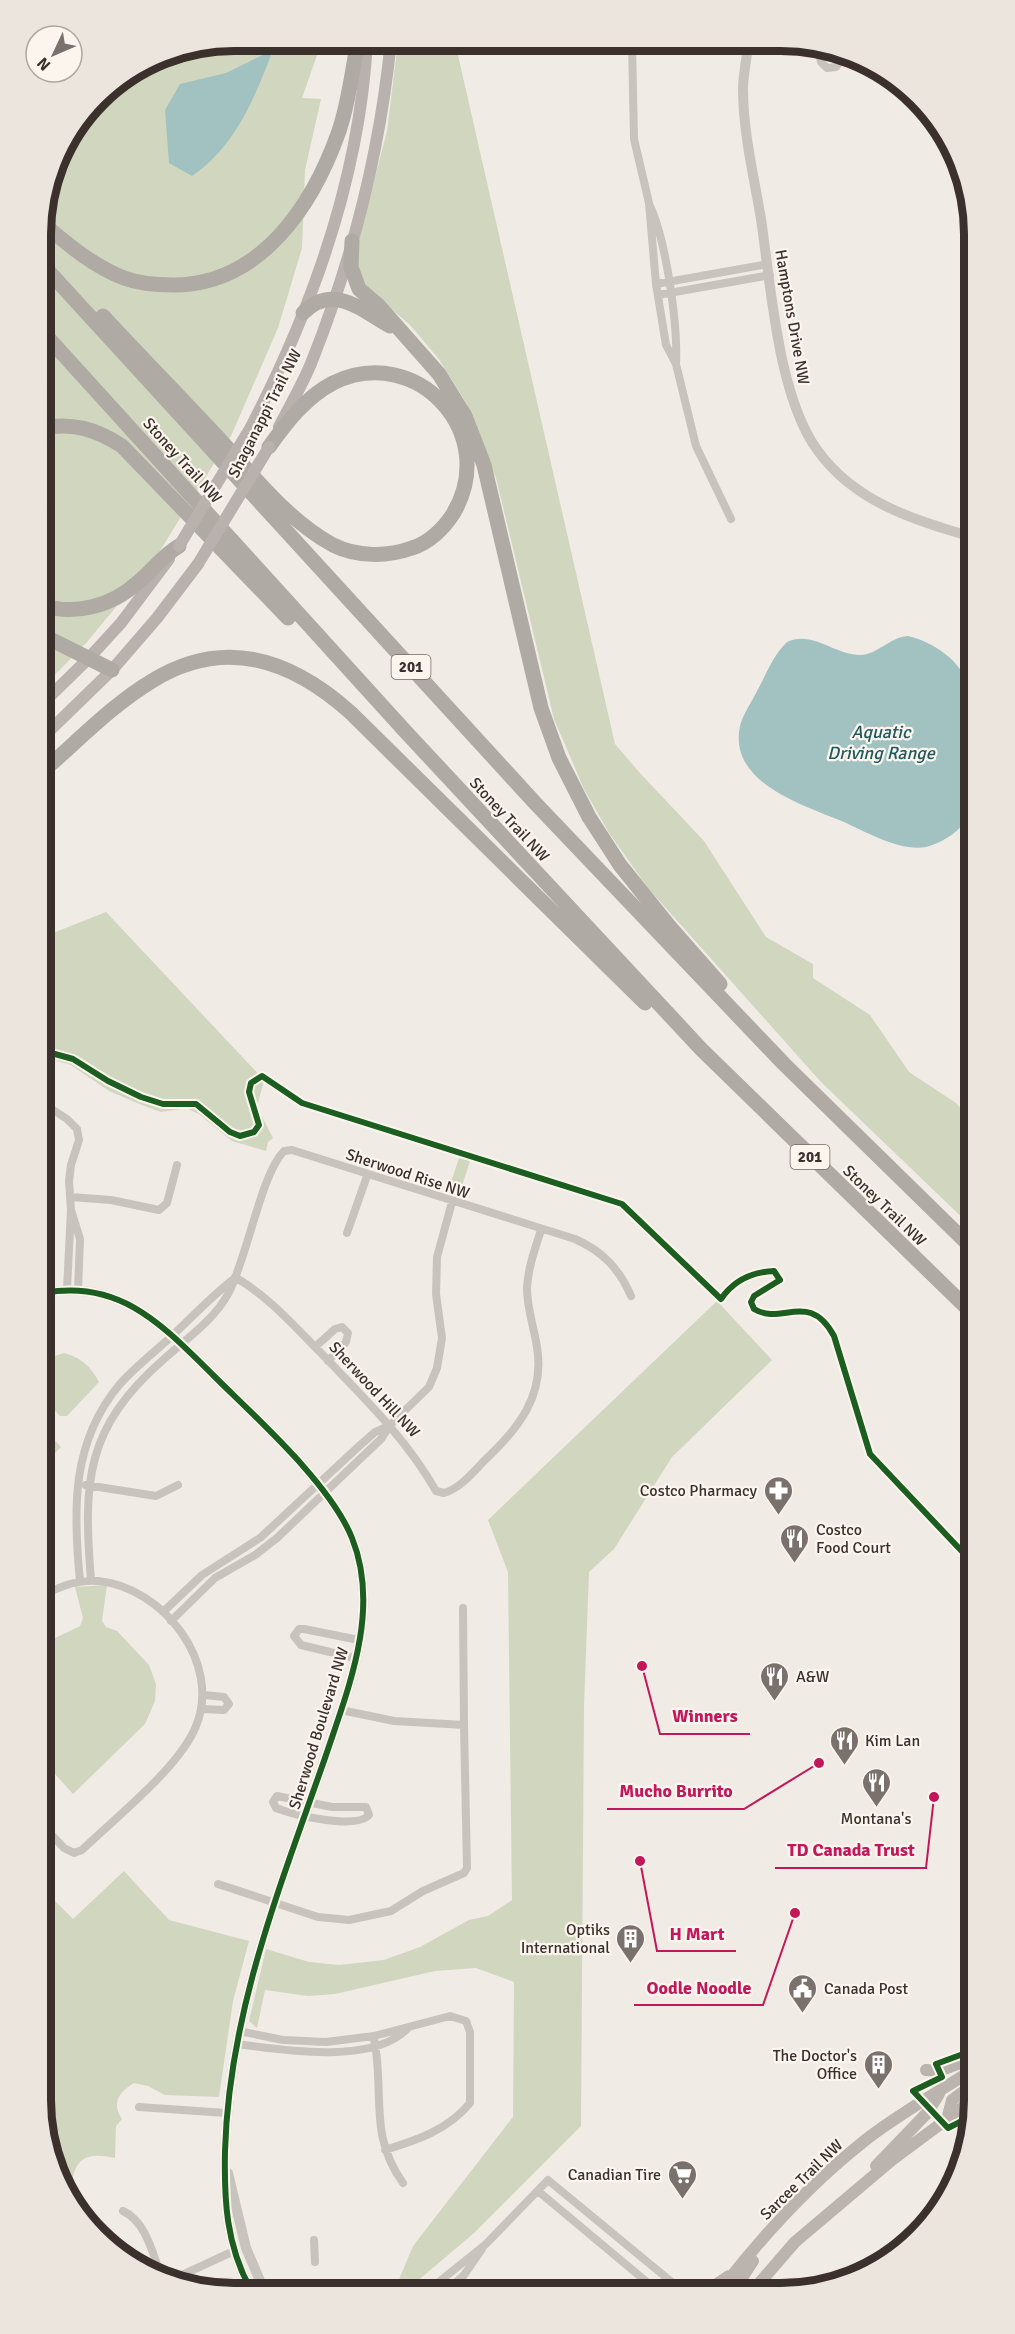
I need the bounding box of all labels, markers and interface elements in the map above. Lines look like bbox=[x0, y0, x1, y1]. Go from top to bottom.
north arrow bbox=[24, 24, 84, 84]
text: N bbox=[33, 53, 55, 75]
street label: Hamptons Drive NW bbox=[770, 248, 814, 387]
street label: Shaganappi Trail NW bbox=[224, 345, 306, 481]
street label: Stoney Trail NW bbox=[139, 414, 226, 508]
road number: 201 bbox=[392, 655, 430, 679]
water label: Aquatic Driving Range bbox=[827, 721, 936, 764]
street label: Stoney Trail NW bbox=[465, 773, 554, 866]
street label: Sherwood Rise NW bbox=[343, 1145, 472, 1203]
road number: 201 bbox=[790, 1145, 830, 1169]
street label: Stoney Trail NW bbox=[838, 1161, 930, 1251]
street label: Sherwood Hill NW bbox=[325, 1337, 424, 1442]
pharmacy icon: Costco Pharmacy bbox=[762, 1474, 794, 1516]
place label: Costco Pharmacy bbox=[640, 1481, 758, 1501]
place label: Costco Food Court bbox=[816, 1520, 891, 1558]
restaurant icon: Costco Food Court bbox=[779, 1522, 811, 1564]
street label: Sherwood Boulevard NW bbox=[285, 1644, 353, 1812]
restaurant icon: A&W bbox=[759, 1660, 791, 1702]
place label: A&W bbox=[796, 1667, 830, 1687]
callout: Winners bbox=[660, 1698, 750, 1734]
text: Winners bbox=[672, 1705, 738, 1727]
restaurant icon: Kim Lan bbox=[828, 1724, 860, 1766]
place label: Kim Lan bbox=[865, 1731, 920, 1751]
restaurant icon: Montana's bbox=[860, 1766, 892, 1808]
callout: Mucho Burrito bbox=[607, 1773, 744, 1809]
text: Mucho Burrito bbox=[619, 1780, 733, 1802]
place label: Montana's bbox=[841, 1809, 911, 1829]
callout: TD Canada Trust bbox=[775, 1832, 926, 1868]
text: TD Canada Trust bbox=[787, 1839, 915, 1861]
callout: H Mart bbox=[657, 1915, 736, 1951]
place label: Optiks International bbox=[521, 1920, 610, 1958]
building icon: Optiks International bbox=[615, 1922, 647, 1964]
text: H Mart bbox=[669, 1923, 725, 1945]
callout: Oodle Noodle bbox=[634, 1969, 763, 2005]
public building icon: Canada Post bbox=[787, 1972, 819, 2014]
text: Oodle Noodle bbox=[647, 1977, 751, 1999]
place label: Canada Post bbox=[824, 1979, 909, 1999]
place label: The Doctor's Office bbox=[773, 2046, 857, 2084]
building icon: The Doctor's Office bbox=[862, 2048, 894, 2090]
street label: Sarcee Trail NW bbox=[756, 2135, 848, 2224]
supermarket icon: Canadian Tire bbox=[666, 2158, 698, 2200]
place label: Canadian Tire bbox=[568, 2165, 661, 2185]

